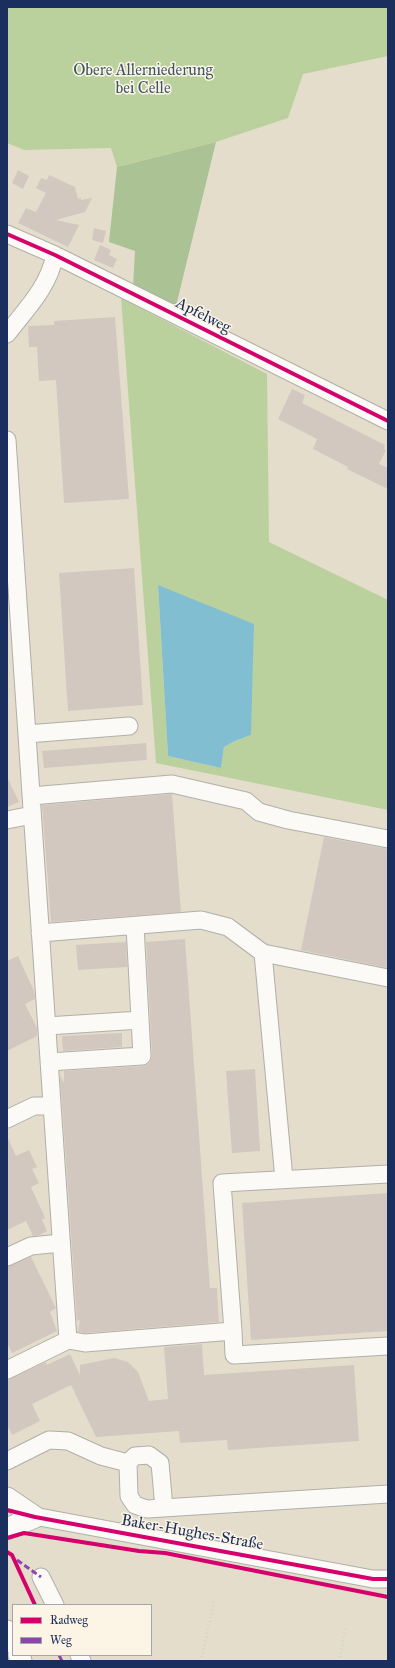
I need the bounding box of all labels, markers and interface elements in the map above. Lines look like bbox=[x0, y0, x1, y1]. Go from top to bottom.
park label: Obere Allerniederung bei Celle bbox=[73, 61, 213, 99]
street label: Apfelweg bbox=[172, 294, 234, 338]
street label: Baker-Hughes-Straße bbox=[119, 1511, 265, 1555]
legend bbox=[12, 1604, 152, 1656]
text: Radweg bbox=[50, 1613, 88, 1627]
text: Weg bbox=[50, 1633, 72, 1647]

